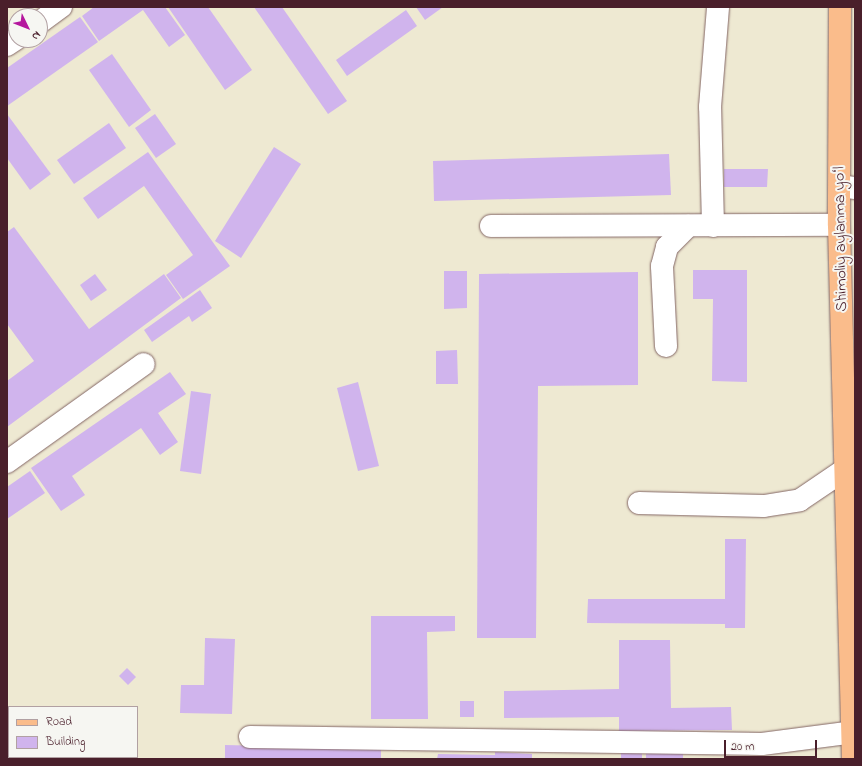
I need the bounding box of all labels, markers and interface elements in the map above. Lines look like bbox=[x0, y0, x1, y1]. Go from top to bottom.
north arrow bbox=[8, 8, 48, 48]
text: N bbox=[28, 27, 44, 44]
street label: Shimoliy aylanma yoʻl bbox=[830, 166, 852, 312]
legend bbox=[8, 706, 138, 758]
text: Road bbox=[46, 713, 72, 731]
scale bar bbox=[726, 732, 819, 758]
text: Building bbox=[46, 733, 85, 751]
text: 20 m bbox=[731, 738, 754, 756]

